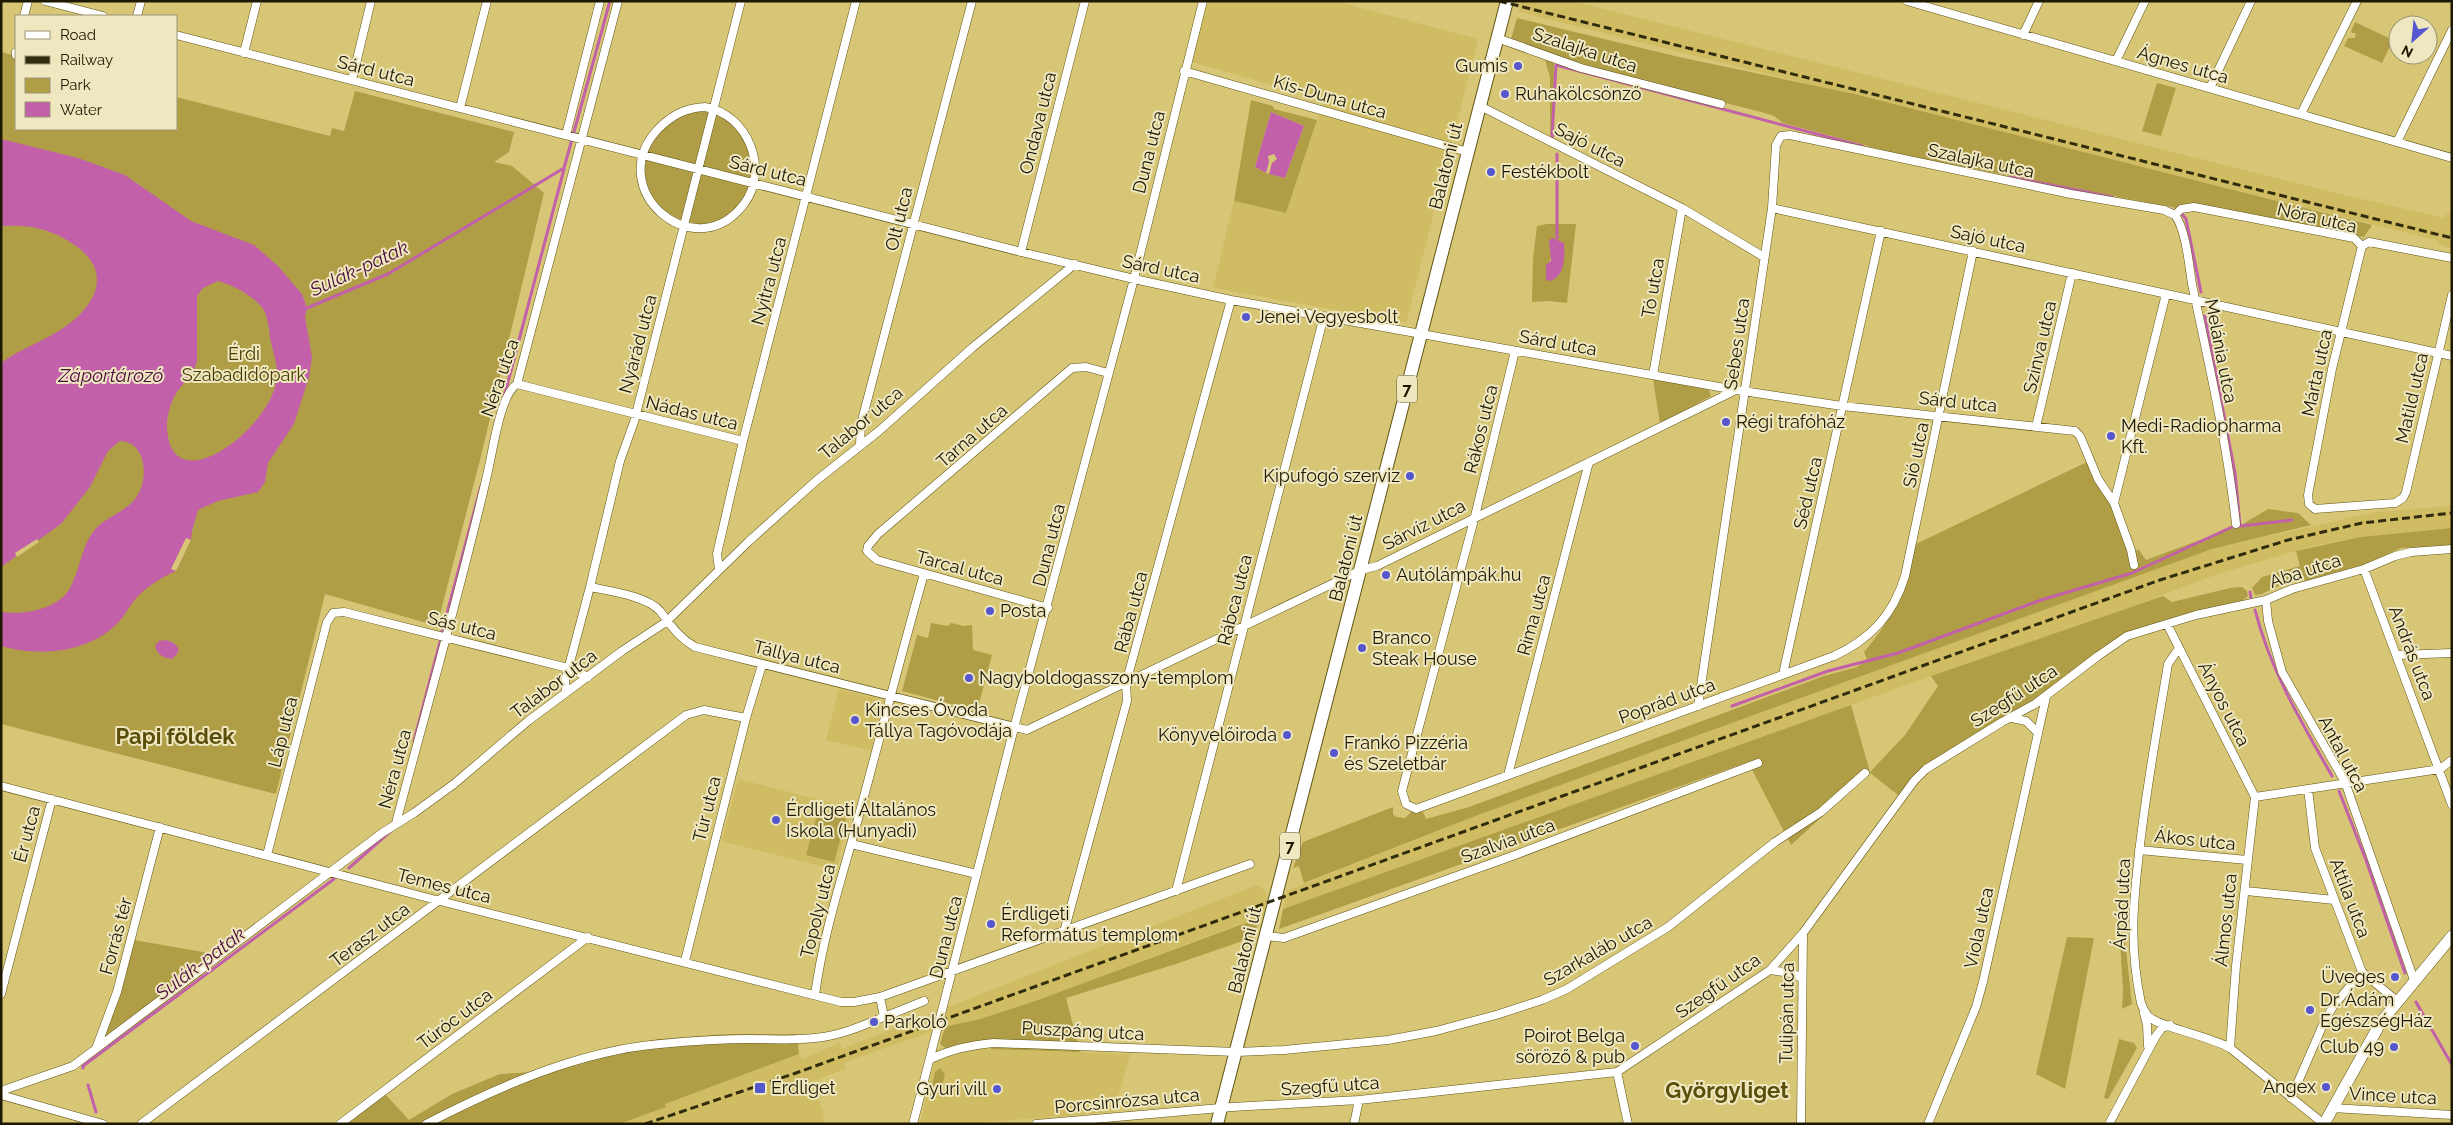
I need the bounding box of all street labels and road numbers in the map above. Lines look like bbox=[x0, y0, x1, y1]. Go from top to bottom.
street label: Szalajka utca bbox=[1530, 23, 1640, 76]
street label: Ágnes utca bbox=[2135, 41, 2231, 88]
street label: Sárd utca bbox=[335, 51, 417, 90]
street label: Ondava utca bbox=[1015, 70, 1060, 176]
street label: Kis-Duna utca bbox=[1271, 70, 1389, 123]
street label: Duna utca bbox=[1128, 108, 1169, 196]
street label: Sajó utca bbox=[1551, 118, 1629, 171]
street label: Balatoni út bbox=[1425, 120, 1466, 211]
street label: Szalajka utca bbox=[1926, 139, 2036, 182]
street label: Sárd utca bbox=[727, 151, 809, 190]
street label: Olt utca bbox=[880, 185, 917, 253]
street label: Nóra utca bbox=[2275, 198, 2359, 237]
street label: Sajó utca bbox=[1949, 220, 2028, 257]
street label: Nyitra utca bbox=[747, 234, 790, 327]
street label: Sárd utca bbox=[1120, 250, 1202, 287]
street label: Tó utca bbox=[1637, 256, 1668, 320]
street label: Nyárád utca bbox=[614, 292, 661, 396]
street label: Sebes utca bbox=[1720, 297, 1753, 391]
street label: Melánia utca bbox=[2201, 297, 2242, 405]
street label: Szinva utca bbox=[2019, 299, 2060, 395]
street label: Sárd utca bbox=[1517, 325, 1599, 360]
street label: Márta utca bbox=[2297, 327, 2336, 418]
street label: Néra utca bbox=[476, 336, 523, 420]
street label: Matild utca bbox=[2391, 351, 2432, 445]
road number: 7 bbox=[1397, 376, 1417, 402]
street label: Talabor utca bbox=[815, 382, 907, 464]
street label: Rákos utca bbox=[1459, 382, 1502, 475]
street label: Sárd utca bbox=[1918, 387, 1998, 416]
street label: Nádas utca bbox=[644, 391, 740, 434]
street label: Tarna utca bbox=[932, 399, 1011, 472]
street label: Sió utca bbox=[1898, 420, 1933, 490]
street label: Séd utca bbox=[1789, 455, 1826, 531]
street label: Sárvíz utca bbox=[1379, 495, 1469, 554]
street label: Duna utca bbox=[1028, 501, 1069, 589]
street label: Balatoni út bbox=[1325, 512, 1366, 603]
street label: Tarcal utca bbox=[914, 546, 1006, 589]
street label: Aba utca bbox=[2266, 549, 2343, 592]
street label: Rábca utca bbox=[1213, 552, 1256, 648]
street label: Rába utca bbox=[1110, 569, 1151, 655]
street label: Rima utca bbox=[1513, 572, 1554, 658]
street label: András utca bbox=[2385, 603, 2440, 703]
street label: Sás utca bbox=[425, 607, 499, 644]
street label: Tállya utca bbox=[752, 636, 843, 677]
street label: Talabor utca bbox=[507, 644, 601, 723]
street label: Ányos utca bbox=[2194, 658, 2256, 750]
street label: Szegfű utca bbox=[1967, 660, 2061, 731]
street label: Poprád utca bbox=[1616, 673, 1718, 728]
street label: Láp utca bbox=[264, 694, 301, 769]
street label: Antal utca bbox=[2315, 712, 2372, 796]
street label: Néra utca bbox=[374, 727, 415, 811]
street label: Túr utca bbox=[688, 774, 725, 844]
street label: Ér utca bbox=[8, 803, 44, 864]
street label: Szalvia utca bbox=[1458, 814, 1558, 867]
street label: Ákos utca bbox=[2153, 824, 2237, 854]
road number: 7 bbox=[1280, 832, 1300, 859]
street label: Attila utca bbox=[2326, 855, 2375, 940]
street label: Árpád utca bbox=[2108, 858, 2134, 950]
street label: Topoly utca bbox=[796, 862, 839, 960]
street label: Temes utca bbox=[395, 864, 493, 907]
street label: Álmos utca bbox=[2209, 872, 2241, 968]
street label: Viola utca bbox=[1960, 885, 1997, 970]
street label: Duna utca bbox=[925, 893, 966, 981]
street label: Forrás tér bbox=[95, 894, 136, 977]
street label: Terasz utca bbox=[326, 898, 414, 971]
street label: Balatoni út bbox=[1224, 904, 1265, 995]
street label: Szarkaláb utca bbox=[1540, 911, 1656, 990]
street label: Szegfű utca bbox=[1671, 949, 1764, 1023]
street label: Tulipán utca bbox=[1775, 962, 1798, 1064]
street label: Túróc utca bbox=[413, 984, 496, 1053]
street label: Puszpáng utca bbox=[1021, 1017, 1145, 1044]
street label: Szegfű utca bbox=[1280, 1072, 1380, 1099]
street label: Vince utca bbox=[2349, 1083, 2437, 1108]
street label: Porcsinrózsa utca bbox=[1054, 1084, 1200, 1117]

